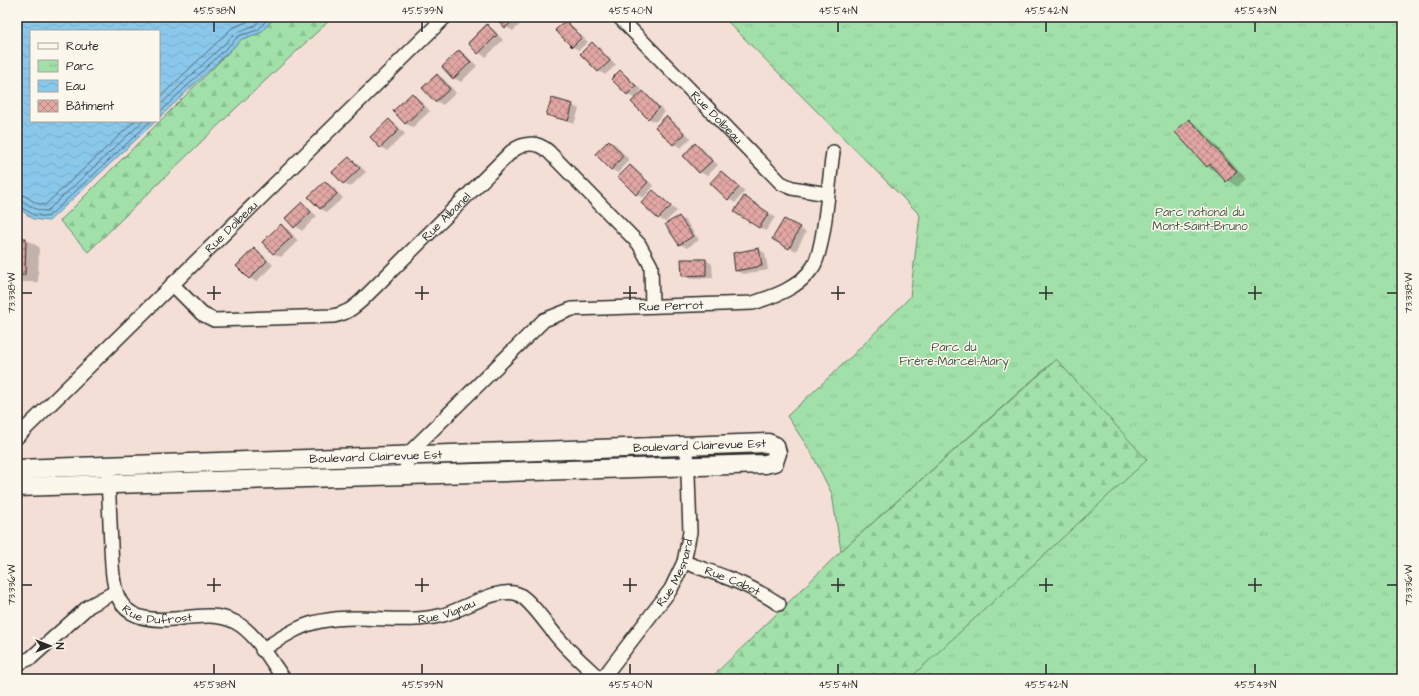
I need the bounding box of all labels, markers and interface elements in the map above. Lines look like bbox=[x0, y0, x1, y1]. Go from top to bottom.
text: 45.538°N bbox=[193, 4, 235, 18]
text: 45.539°N bbox=[401, 4, 443, 18]
text: 45.540°N bbox=[608, 4, 652, 18]
text: 45.541°N bbox=[819, 4, 857, 18]
text: 45.542°N bbox=[1024, 4, 1068, 18]
text: 45.543°N bbox=[1234, 4, 1276, 18]
legend bbox=[30, 30, 160, 122]
text: Route bbox=[66, 38, 99, 55]
text: Parc bbox=[66, 58, 94, 75]
text: Eau bbox=[66, 78, 85, 95]
street label: Rue Dolbeau bbox=[687, 87, 747, 147]
text: Bâtiment bbox=[66, 98, 114, 115]
street label: Rue Albanel bbox=[418, 188, 474, 245]
street label: Rue Dolbeau bbox=[201, 197, 261, 257]
park label: Parc national du Mont-Saint-Bruno bbox=[1152, 204, 1248, 235]
text: 73.338°W bbox=[5, 272, 19, 313]
text: 73.338°W bbox=[1402, 272, 1416, 313]
street label: Rue Perrot bbox=[638, 296, 704, 315]
park label: Parc du Frère-Marcel-Alary bbox=[899, 339, 1009, 371]
street label: Boulevard Clairevue Est bbox=[633, 435, 766, 456]
street label: Boulevard Clairevue Est bbox=[309, 446, 443, 467]
street label: Rue Mesnard bbox=[652, 537, 697, 610]
street label: Rue Cabot bbox=[702, 562, 764, 600]
text: 73.336°W bbox=[5, 564, 19, 605]
text: 73.336°W bbox=[1402, 564, 1416, 605]
street label: Rue Vignau bbox=[417, 594, 478, 627]
street label: Rue Dufrost bbox=[118, 601, 193, 628]
north arrow bbox=[30, 626, 70, 666]
text: N bbox=[52, 643, 67, 650]
text: 45.538°N bbox=[193, 678, 235, 692]
text: 45.539°N bbox=[401, 678, 443, 692]
text: 45.540°N bbox=[608, 678, 652, 692]
text: 45.541°N bbox=[819, 678, 857, 692]
text: 45.542°N bbox=[1024, 678, 1068, 692]
text: 45.543°N bbox=[1234, 678, 1276, 692]

